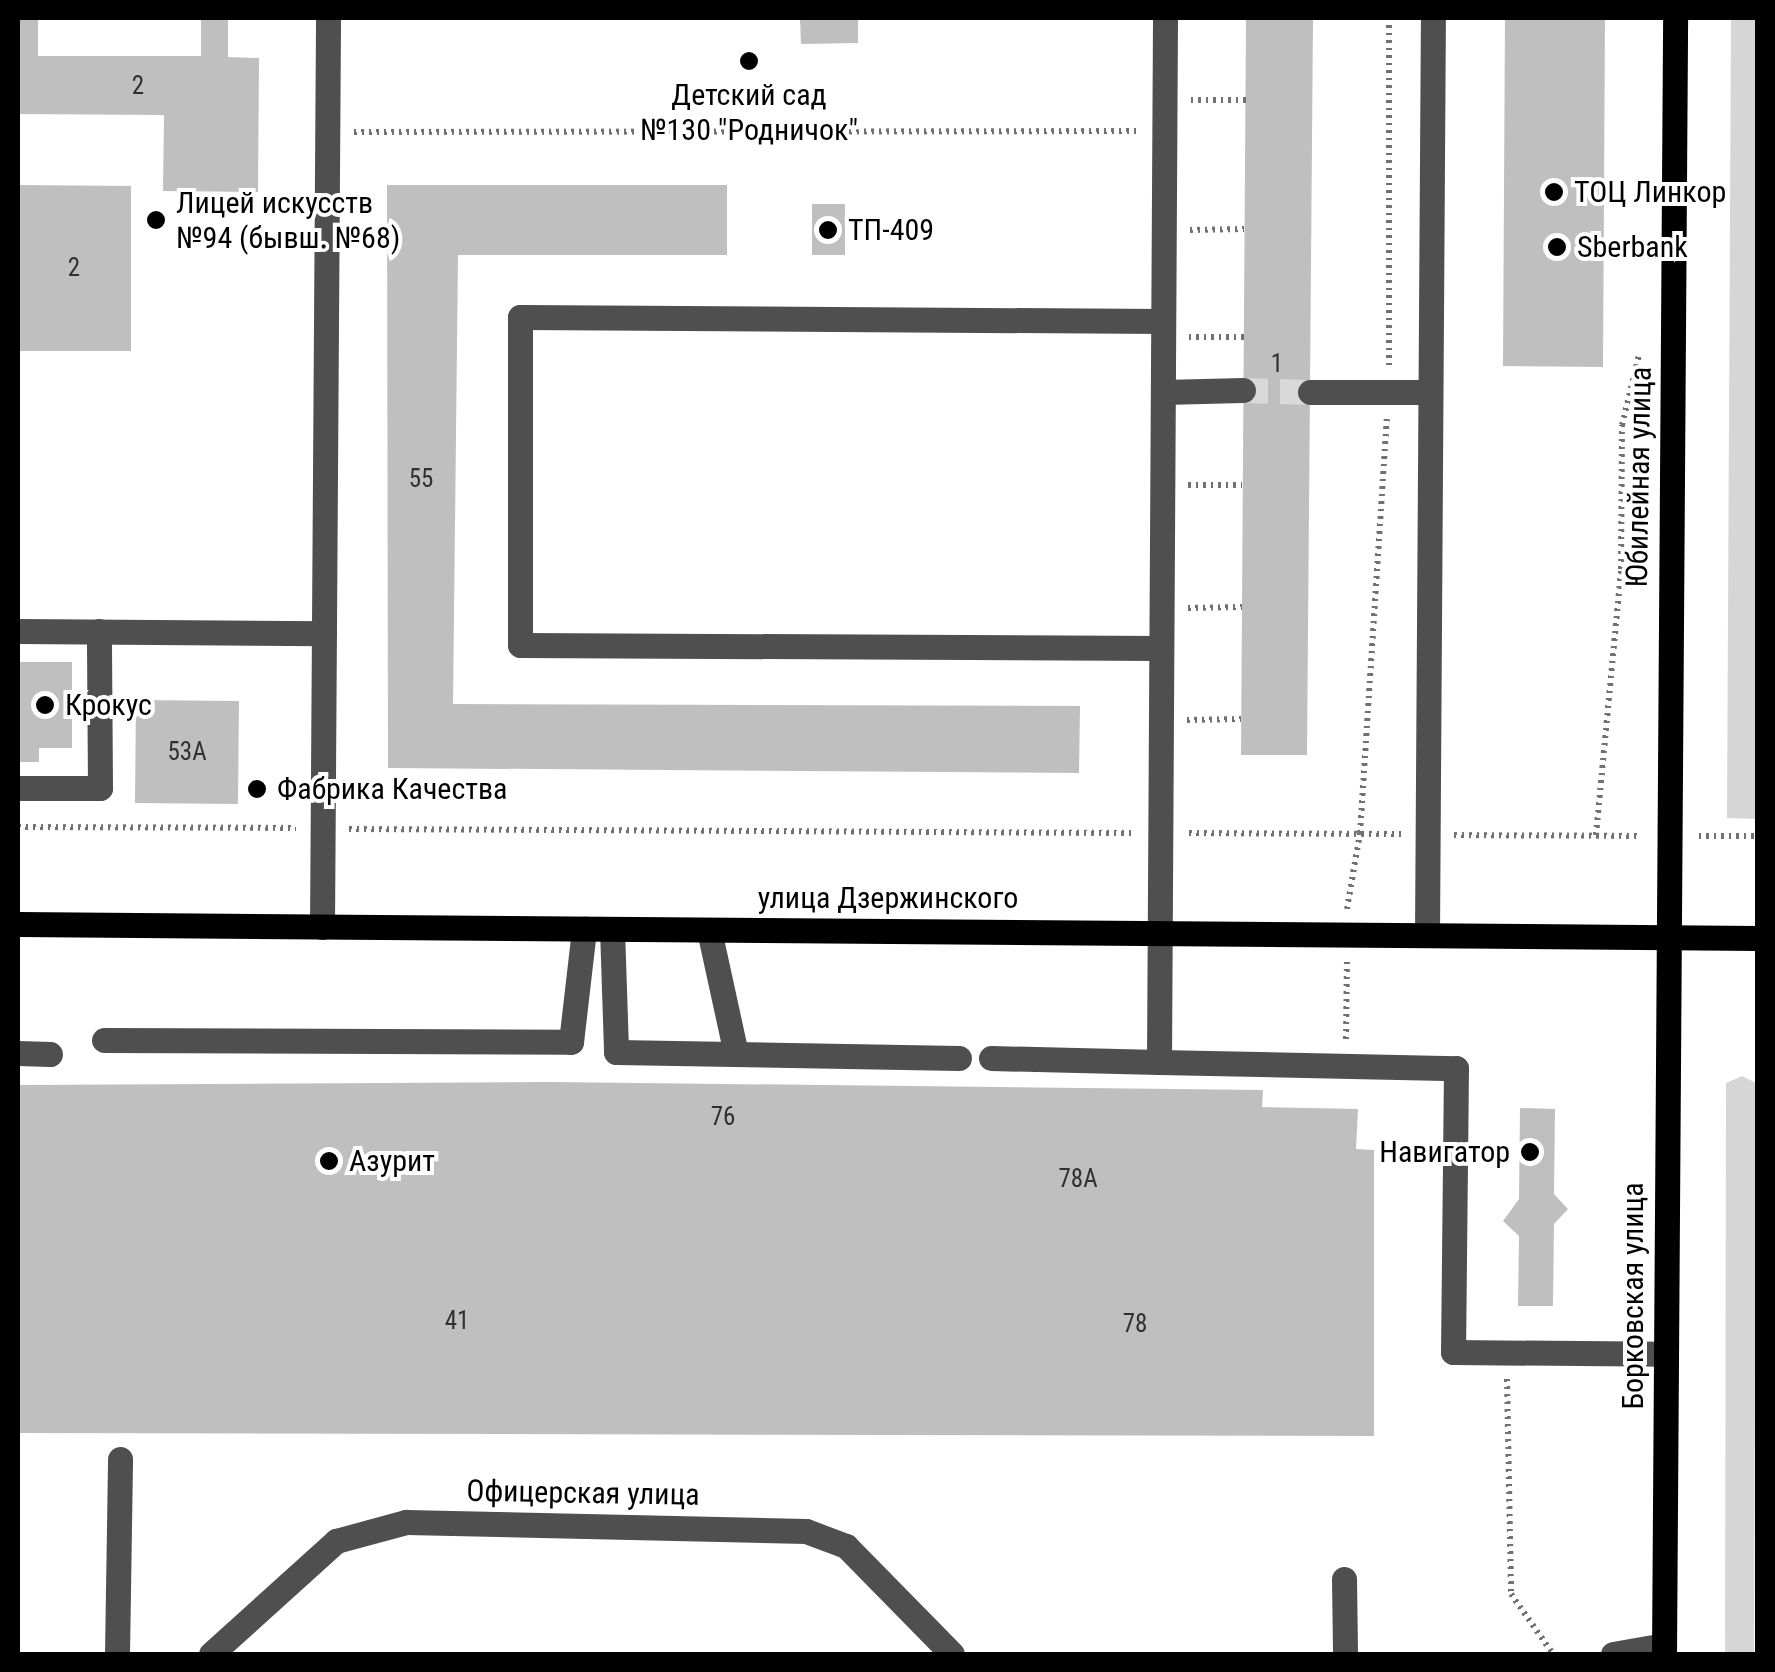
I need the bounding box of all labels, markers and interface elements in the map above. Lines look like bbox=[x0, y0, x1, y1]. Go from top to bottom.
marker: Детский сад №130 "Родничок" bbox=[738, 50, 760, 72]
house number: 2 bbox=[132, 71, 144, 101]
place label: Детский сад №130 "Родничок" bbox=[640, 77, 858, 148]
place label: ТОЦ Линкор bbox=[1574, 174, 1726, 210]
marker: ТОЦ Линкор bbox=[1543, 181, 1565, 203]
place label: Лицей искусств №94 (бывш. №68) bbox=[176, 185, 400, 256]
marker: Лицей искусств №94 (бывш. №68) bbox=[145, 209, 167, 231]
place label: ТП-409 bbox=[848, 212, 934, 248]
marker: ТП-409 bbox=[817, 219, 839, 241]
place label: Sberbank bbox=[1577, 229, 1688, 265]
marker: Sberbank bbox=[1546, 236, 1568, 258]
house number: 2 bbox=[68, 253, 80, 283]
house number: 1 bbox=[1271, 349, 1283, 379]
street label: Юбилейная улица bbox=[1619, 366, 1659, 588]
house number: 55 bbox=[409, 464, 433, 494]
place label: Крокус bbox=[65, 687, 152, 723]
marker: Крокус bbox=[34, 694, 56, 716]
house number: 53А bbox=[167, 737, 207, 767]
place label: Фабрика Качества bbox=[277, 771, 507, 807]
marker: Фабрика Качества bbox=[246, 778, 268, 800]
street label: улица Дзержинского bbox=[758, 880, 1018, 916]
house number: 76 bbox=[711, 1102, 735, 1132]
place label: Навигатор bbox=[1379, 1134, 1510, 1170]
marker: Навигатор bbox=[1519, 1141, 1541, 1163]
place label: Азурит bbox=[349, 1143, 435, 1179]
marker: Азурит bbox=[318, 1150, 340, 1172]
house number: 78А bbox=[1058, 1164, 1098, 1194]
street label: Борковская улица bbox=[1615, 1182, 1651, 1410]
house number: 41 bbox=[445, 1306, 469, 1336]
house number: 78 bbox=[1123, 1309, 1147, 1339]
street label: Офицерская улица bbox=[466, 1473, 700, 1513]

